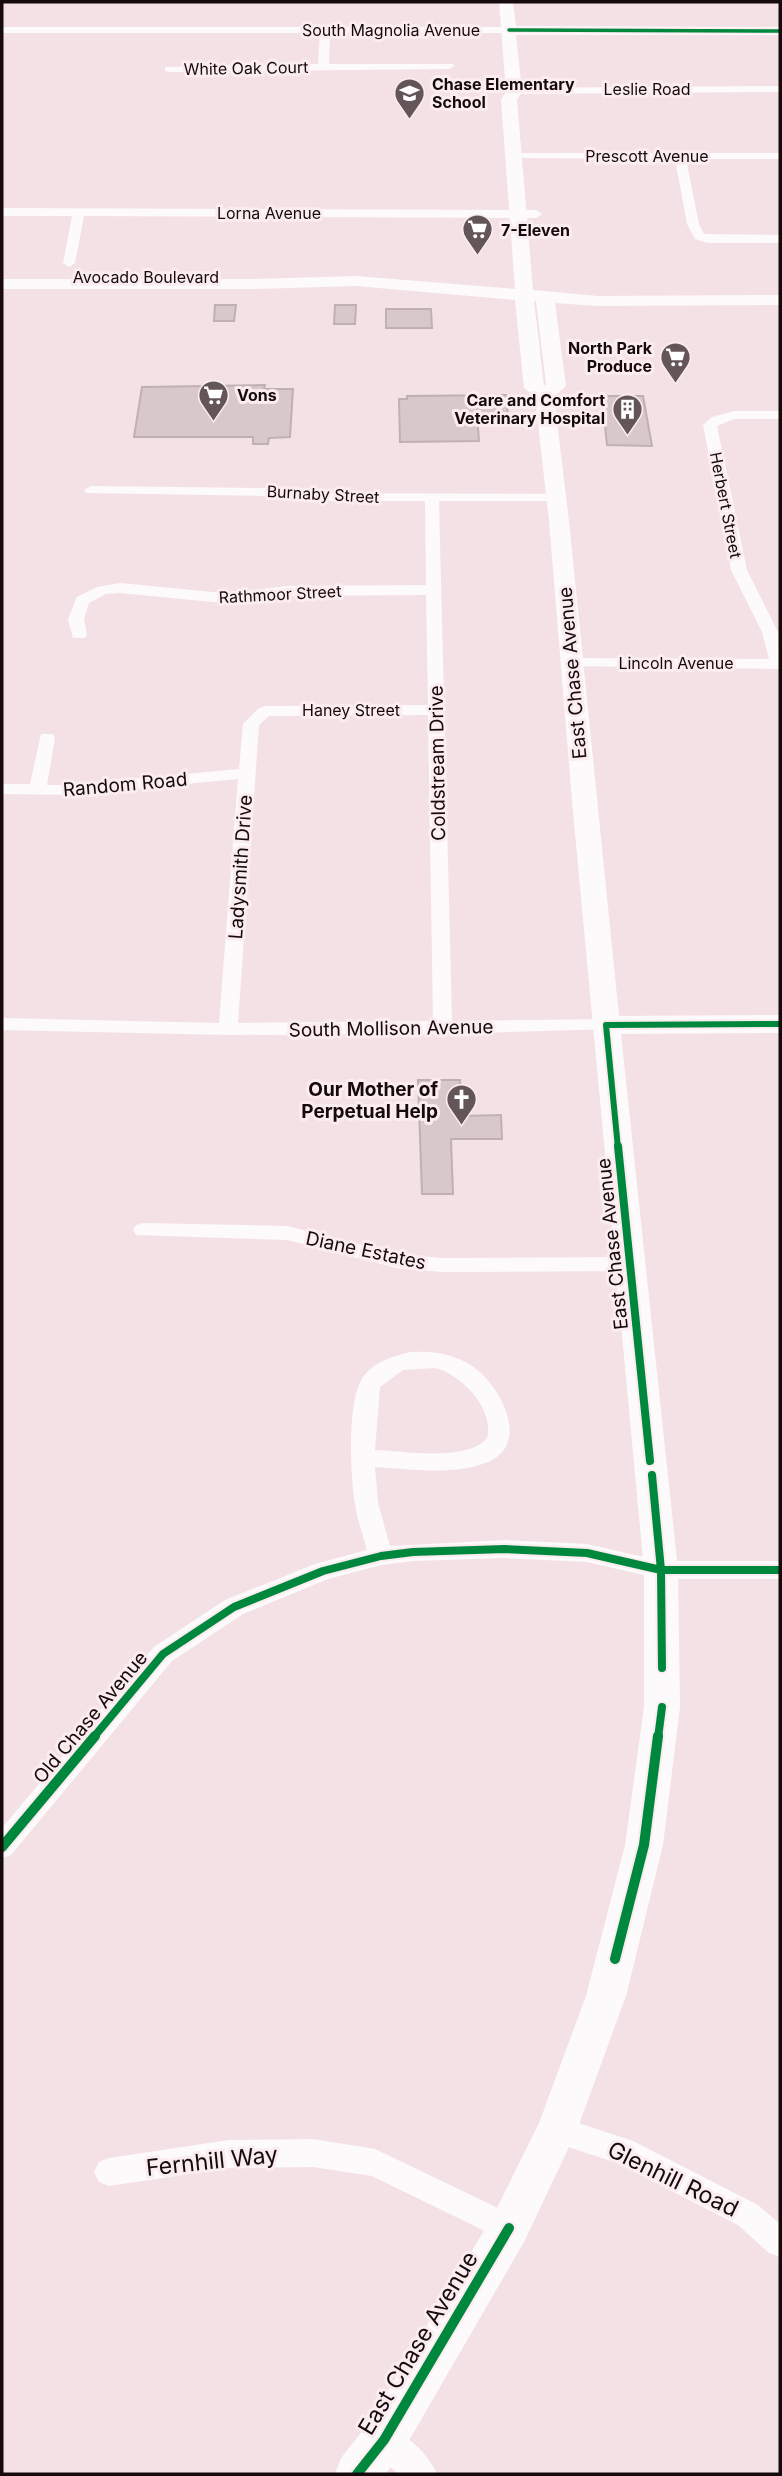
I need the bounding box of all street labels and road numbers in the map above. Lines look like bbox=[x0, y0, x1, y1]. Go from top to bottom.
street label: South Magnolia Avenue bbox=[302, 20, 480, 40]
street label: White Oak Court bbox=[183, 57, 309, 79]
street label: Leslie Road bbox=[604, 79, 691, 99]
street label: Prescott Avenue bbox=[585, 146, 709, 166]
street label: Lorna Avenue bbox=[217, 203, 321, 223]
street label: Avocado Boulevard bbox=[73, 267, 219, 287]
street label: Herbert Street bbox=[706, 450, 746, 560]
street label: Burnaby Street bbox=[266, 481, 380, 507]
street label: Rathmoor Street bbox=[218, 581, 342, 607]
street label: East Chase Avenue bbox=[554, 586, 591, 760]
street label: Lincoln Avenue bbox=[618, 653, 734, 673]
street label: Coldstream Drive bbox=[425, 685, 450, 841]
street label: Haney Street bbox=[302, 700, 400, 720]
street label: Random Road bbox=[62, 768, 188, 801]
street label: Ladysmith Drive bbox=[224, 794, 257, 940]
street label: South Mollison Avenue bbox=[288, 1015, 494, 1042]
street label: East Chase Avenue bbox=[592, 1157, 633, 1331]
street label: Diane Estates bbox=[304, 1227, 428, 1274]
street label: Old Chase Avenue bbox=[29, 1647, 152, 1788]
street label: Glenhill Road bbox=[603, 2135, 743, 2223]
street label: Fernhill Way bbox=[145, 2140, 279, 2182]
street label: East Chase Avenue bbox=[352, 2246, 484, 2440]

